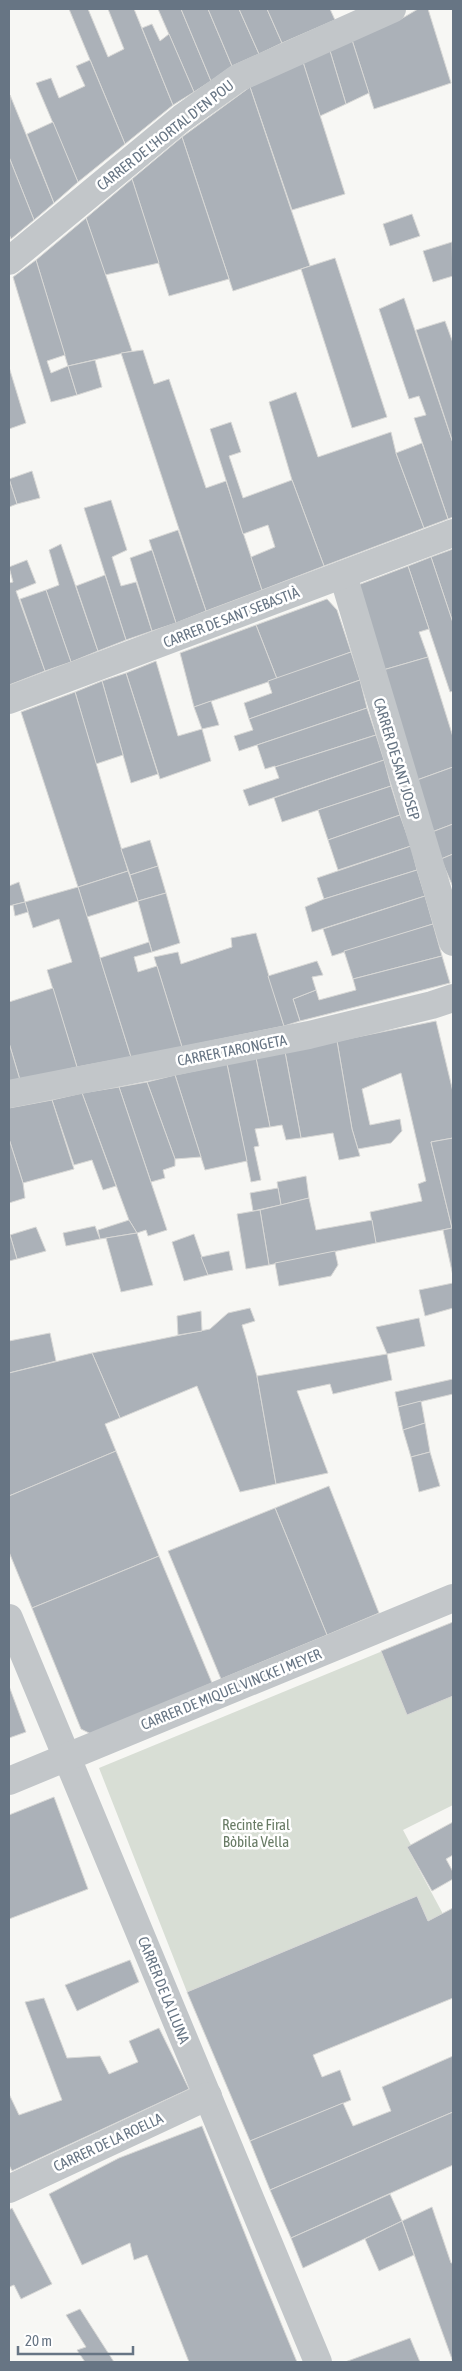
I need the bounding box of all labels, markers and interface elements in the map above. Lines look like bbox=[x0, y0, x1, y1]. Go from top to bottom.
street label: CARRER DE L'HORTAL D'EN POU bbox=[93, 76, 237, 194]
street label: CARRER DE SANT SEBASTIÀ bbox=[161, 583, 302, 651]
street label: CARRER DE SANT JOSEP bbox=[370, 696, 424, 822]
street label: CARRER TARONGETA bbox=[176, 1031, 289, 1069]
street label: CARRER DE MIQUEL VINCKE I MEYER bbox=[138, 1645, 324, 1733]
park label: Recinte Firal Bòbila Vella bbox=[222, 1816, 290, 1850]
street label: CARRER DE LA LLUNA bbox=[135, 1934, 193, 2047]
street label: CARRER DE LA ROELLA bbox=[51, 2109, 166, 2175]
scale bar bbox=[18, 2324, 132, 2356]
text: 20 m bbox=[25, 2332, 52, 2349]

